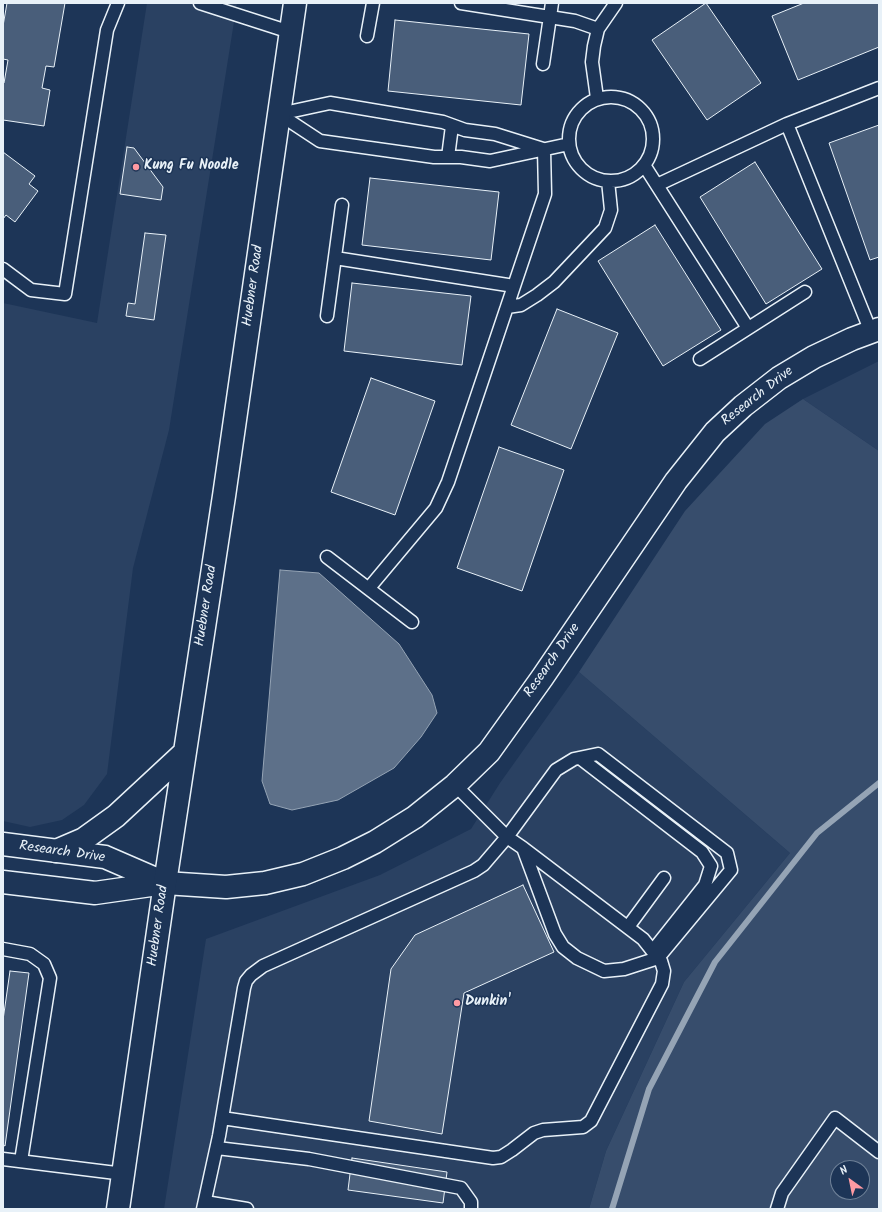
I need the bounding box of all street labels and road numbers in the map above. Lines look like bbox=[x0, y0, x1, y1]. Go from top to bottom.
street label: Huebner Road bbox=[240, 244, 268, 328]
street label: Research Drive bbox=[719, 364, 797, 430]
street label: Huebner Road bbox=[192, 564, 222, 648]
street label: Research Drive bbox=[521, 621, 585, 701]
street label: Research Drive bbox=[18, 839, 106, 867]
street label: Huebner Road bbox=[145, 884, 173, 968]

